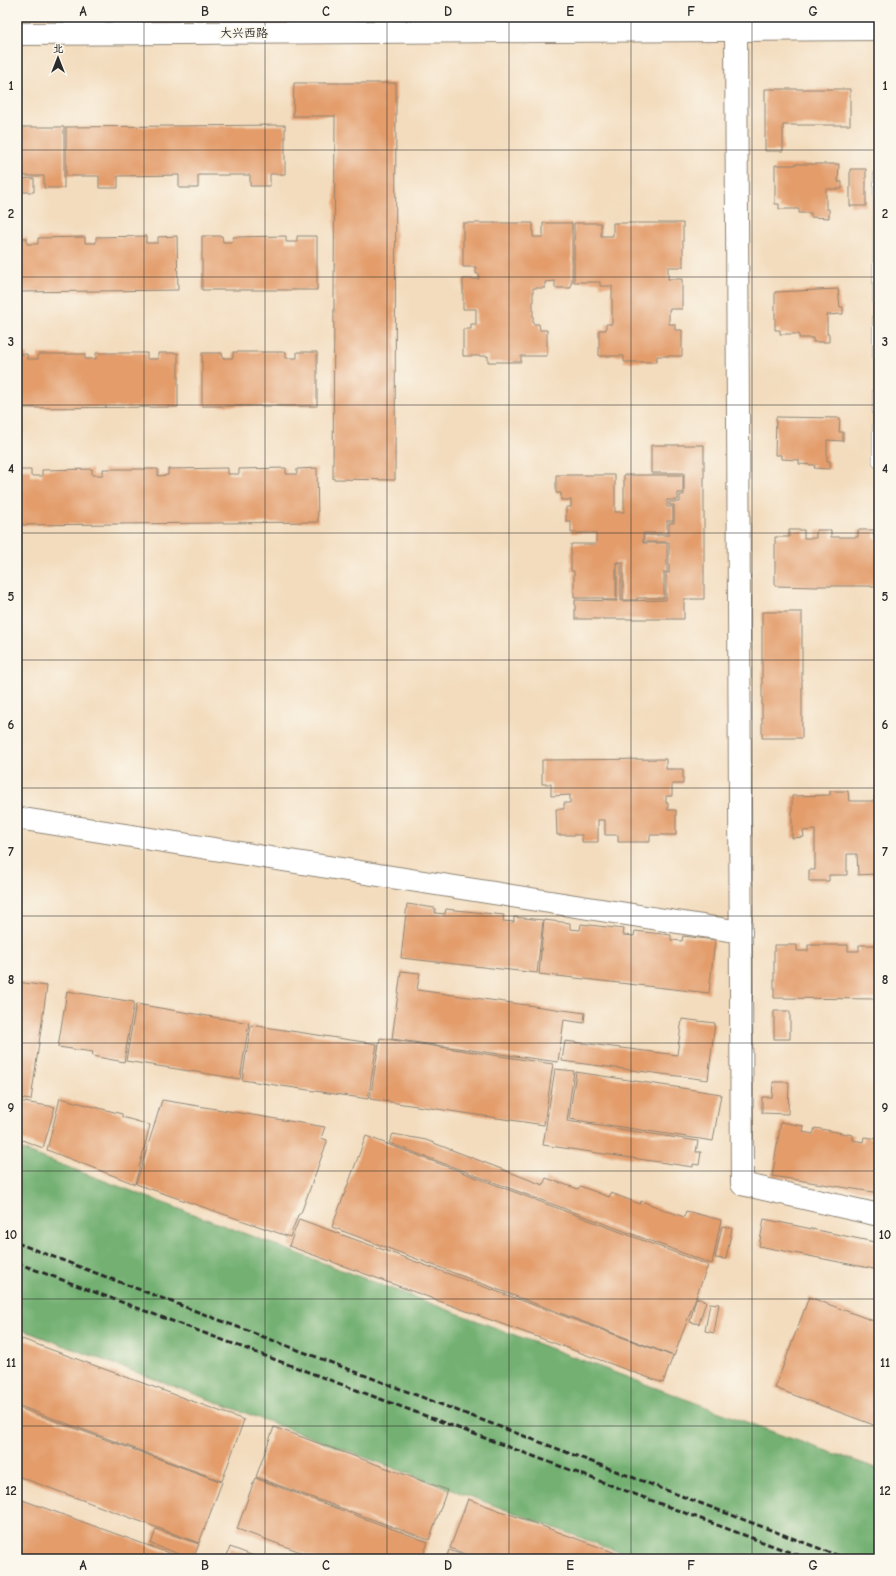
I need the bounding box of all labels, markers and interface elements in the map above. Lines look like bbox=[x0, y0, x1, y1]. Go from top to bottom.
text: A bbox=[79, 4, 87, 19]
text: B bbox=[201, 4, 209, 19]
text: C bbox=[322, 4, 330, 19]
text: D bbox=[444, 4, 452, 19]
text: E bbox=[566, 4, 574, 19]
text: F bbox=[687, 4, 695, 19]
text: G bbox=[808, 4, 818, 19]
street label: 大兴西路 bbox=[220, 26, 268, 40]
north arrow bbox=[38, 38, 78, 78]
text: 北 bbox=[53, 42, 64, 55]
text: 1 bbox=[8, 78, 14, 93]
text: 1 bbox=[882, 78, 888, 93]
text: 2 bbox=[8, 206, 14, 221]
text: 2 bbox=[882, 206, 888, 221]
text: 3 bbox=[8, 334, 14, 349]
text: 3 bbox=[882, 334, 888, 349]
text: 4 bbox=[8, 461, 14, 476]
text: 4 bbox=[882, 461, 888, 476]
text: 5 bbox=[8, 589, 15, 604]
text: 5 bbox=[882, 589, 889, 604]
text: 6 bbox=[8, 717, 15, 732]
text: 6 bbox=[882, 717, 889, 732]
text: 7 bbox=[8, 844, 14, 859]
text: 7 bbox=[882, 844, 888, 859]
text: 8 bbox=[8, 972, 14, 987]
text: 8 bbox=[882, 972, 888, 987]
text: 9 bbox=[8, 1100, 15, 1115]
text: 9 bbox=[882, 1100, 889, 1115]
text: 10 bbox=[5, 1227, 17, 1242]
text: 10 bbox=[879, 1227, 891, 1242]
text: 11 bbox=[6, 1355, 16, 1370]
text: 11 bbox=[880, 1355, 890, 1370]
text: 12 bbox=[5, 1483, 17, 1498]
text: 12 bbox=[879, 1483, 891, 1498]
text: A bbox=[79, 1558, 87, 1573]
text: B bbox=[201, 1558, 209, 1573]
text: C bbox=[322, 1558, 330, 1573]
text: D bbox=[444, 1558, 452, 1573]
text: E bbox=[566, 1558, 574, 1573]
text: F bbox=[687, 1558, 695, 1573]
text: G bbox=[808, 1558, 818, 1573]

